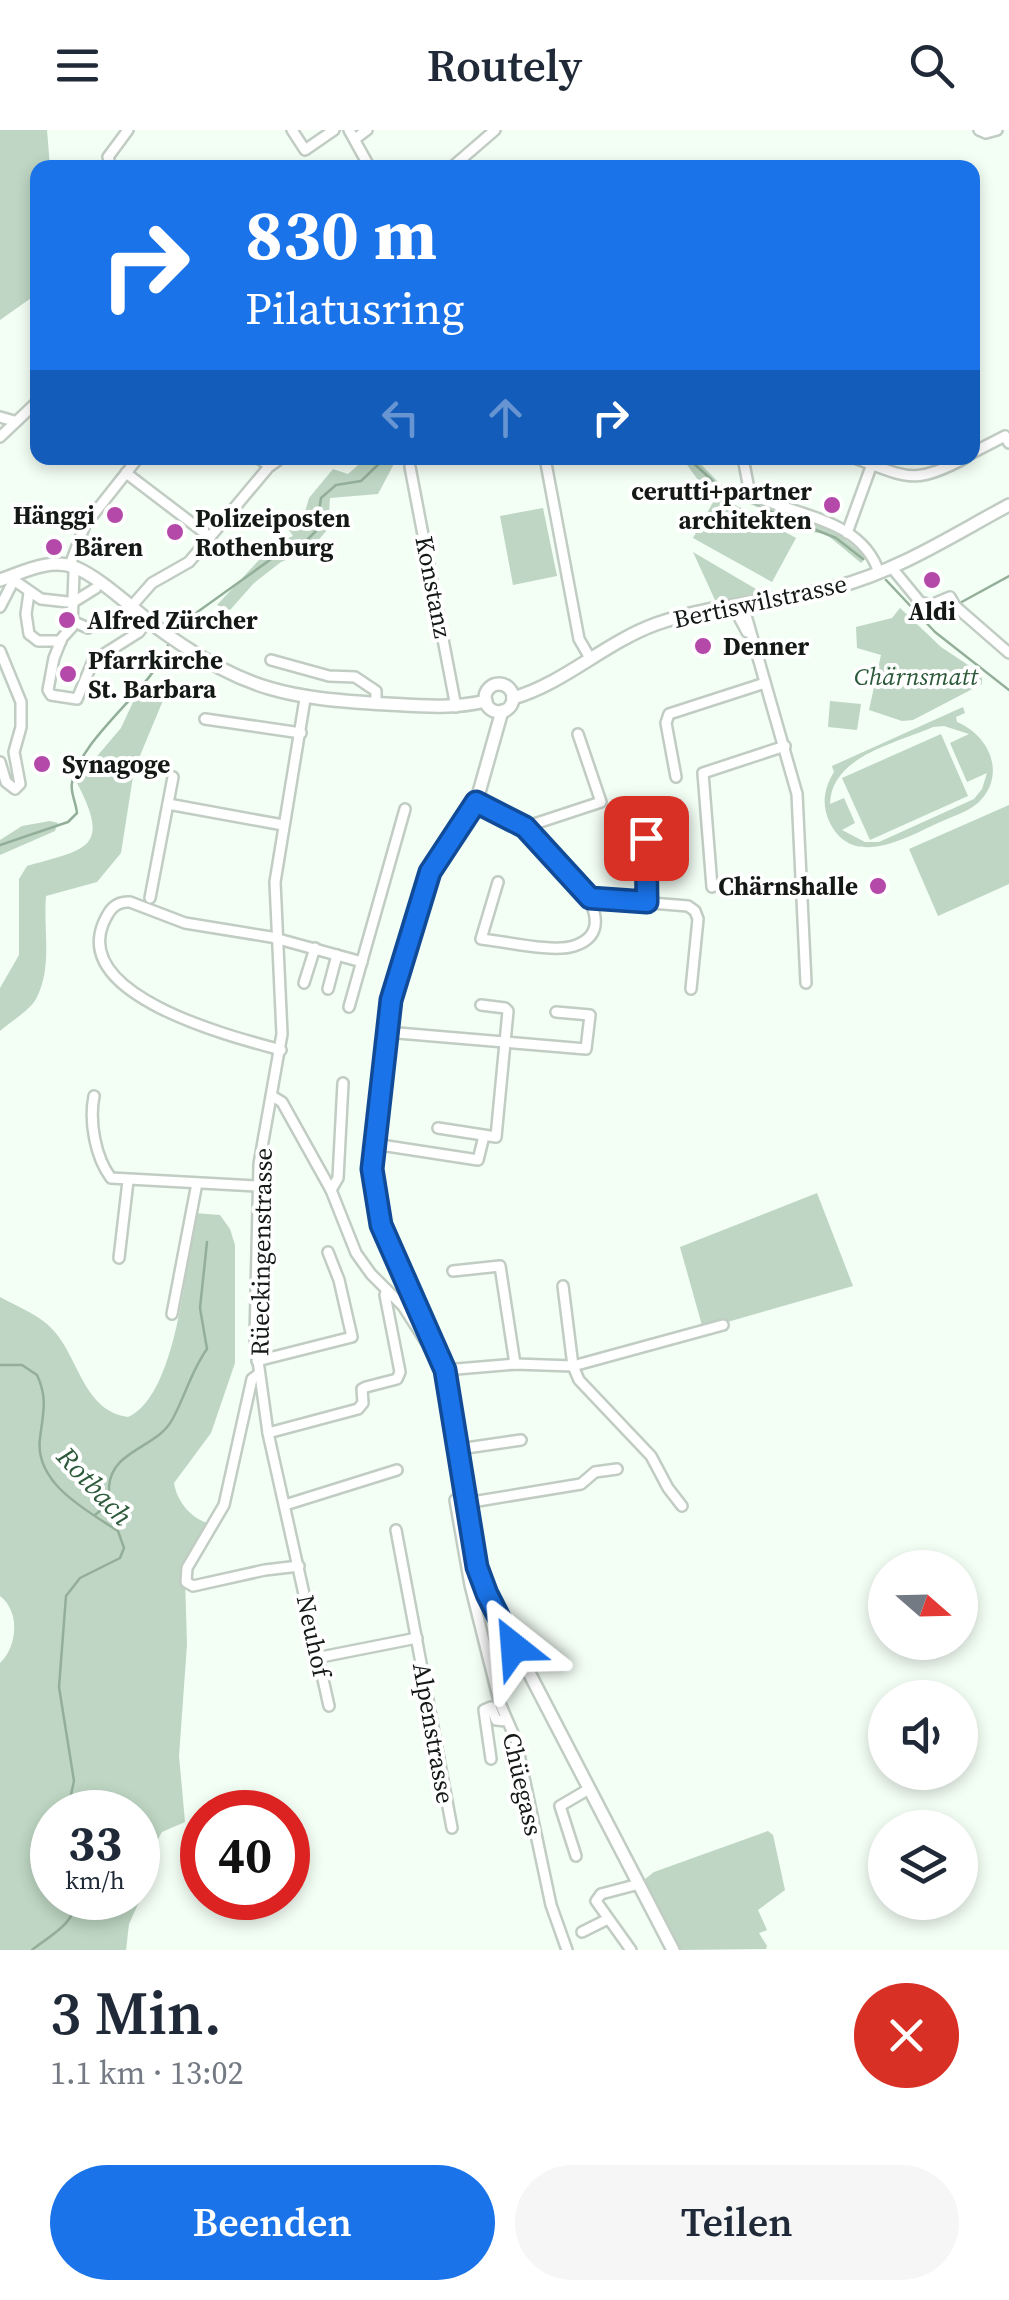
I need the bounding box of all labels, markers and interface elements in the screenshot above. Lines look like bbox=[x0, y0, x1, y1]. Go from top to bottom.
text: Routely bbox=[427, 34, 582, 96]
icon: menu bbox=[50, 38, 105, 93]
icon: search bbox=[904, 38, 959, 93]
text: 830 m bbox=[245, 186, 437, 282]
icon: right bbox=[80, 200, 210, 330]
text: Pilatusring bbox=[245, 277, 465, 339]
icon: left bbox=[373, 390, 428, 445]
icon: ahead bbox=[478, 390, 533, 445]
icon: right bbox=[583, 390, 638, 445]
place label: cerutti+partner architekten bbox=[631, 474, 812, 537]
marker: cerutti+partner architekten bbox=[821, 494, 843, 516]
place label: Hänggi bbox=[13, 498, 95, 532]
place label: Polizeiposten Rothenburg bbox=[195, 501, 351, 564]
marker: Hänggi bbox=[104, 504, 126, 526]
marker: Polizeiposten Rothenburg bbox=[164, 521, 186, 543]
place label: Bären bbox=[74, 530, 143, 564]
street label: Konstanz bbox=[407, 533, 461, 641]
marker: Bären bbox=[43, 536, 65, 558]
street label: Bertiswilstrasse bbox=[670, 566, 850, 636]
marker: Aldi bbox=[921, 569, 943, 591]
place label: Aldi bbox=[908, 594, 956, 628]
place label: Alfred Zürcher bbox=[87, 603, 258, 637]
marker: Alfred Zürcher bbox=[56, 609, 78, 631]
place label: Denner bbox=[723, 629, 809, 663]
marker: Denner bbox=[692, 635, 714, 657]
place label: Pfarrkirche St. Barbara bbox=[88, 643, 223, 706]
park label: Chärnsmatt bbox=[854, 659, 979, 693]
marker: Pfarrkirche St. Barbara bbox=[57, 663, 79, 685]
place label: Synagoge bbox=[62, 747, 170, 781]
marker: Synagoge bbox=[31, 753, 53, 775]
pin bbox=[604, 796, 689, 881]
icon: arrive bbox=[619, 811, 674, 866]
place label: Chärnshalle bbox=[718, 869, 858, 903]
marker: Chärnshalle bbox=[867, 875, 889, 897]
street label: Rüeckingenstrasse bbox=[242, 1148, 280, 1356]
water label: Rotbach bbox=[48, 1437, 141, 1534]
north arrow bbox=[868, 1550, 978, 1660]
map controls bbox=[868, 1550, 978, 1920]
street label: Neuhof bbox=[289, 1592, 340, 1682]
position arrow bbox=[462, 1595, 566, 1699]
street label: Alpenstrasse bbox=[405, 1660, 463, 1806]
button: sound bbox=[868, 1680, 978, 1790]
street label: Chüegass bbox=[495, 1729, 551, 1839]
speed limit sign: 40 bbox=[180, 1790, 310, 1920]
text: 33 bbox=[68, 1808, 122, 1877]
button: layers bbox=[868, 1810, 978, 1920]
text: km/h bbox=[65, 1863, 125, 1897]
text: 3 Min. bbox=[50, 1972, 222, 2054]
button: close bbox=[854, 1983, 959, 2088]
text: 1.1 km · 13:02 bbox=[50, 2051, 244, 2095]
button: Beenden bbox=[50, 2165, 495, 2280]
button: Teilen bbox=[515, 2165, 959, 2280]

